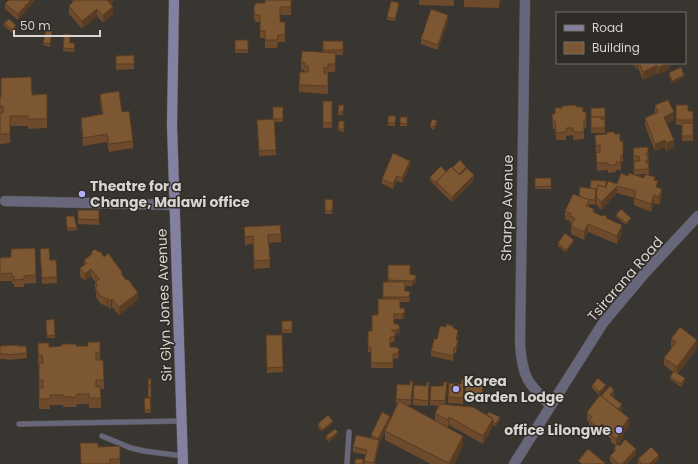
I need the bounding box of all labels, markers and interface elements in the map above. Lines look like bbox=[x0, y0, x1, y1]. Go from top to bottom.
scale bar bbox=[14, 12, 100, 38]
legend bbox=[556, 12, 686, 64]
text: 50 m bbox=[20, 17, 51, 34]
text: Road bbox=[592, 19, 623, 36]
text: Building bbox=[592, 39, 640, 56]
street label: Sharpe Avenue bbox=[496, 154, 518, 261]
place label: Theatre for a Change, Malawi office bbox=[90, 176, 250, 212]
marker: Theatre for a Change, Malawi office bbox=[77, 189, 87, 199]
street label: Sir Glyn Jones Avenue bbox=[151, 228, 177, 382]
street label: Tsirarana Road bbox=[583, 232, 667, 326]
place label: Korea Garden Lodge bbox=[464, 371, 564, 407]
marker: Korea Garden Lodge bbox=[451, 384, 461, 394]
place label: office Lilongwe bbox=[504, 420, 611, 440]
marker: office Lilongwe bbox=[614, 425, 624, 435]

